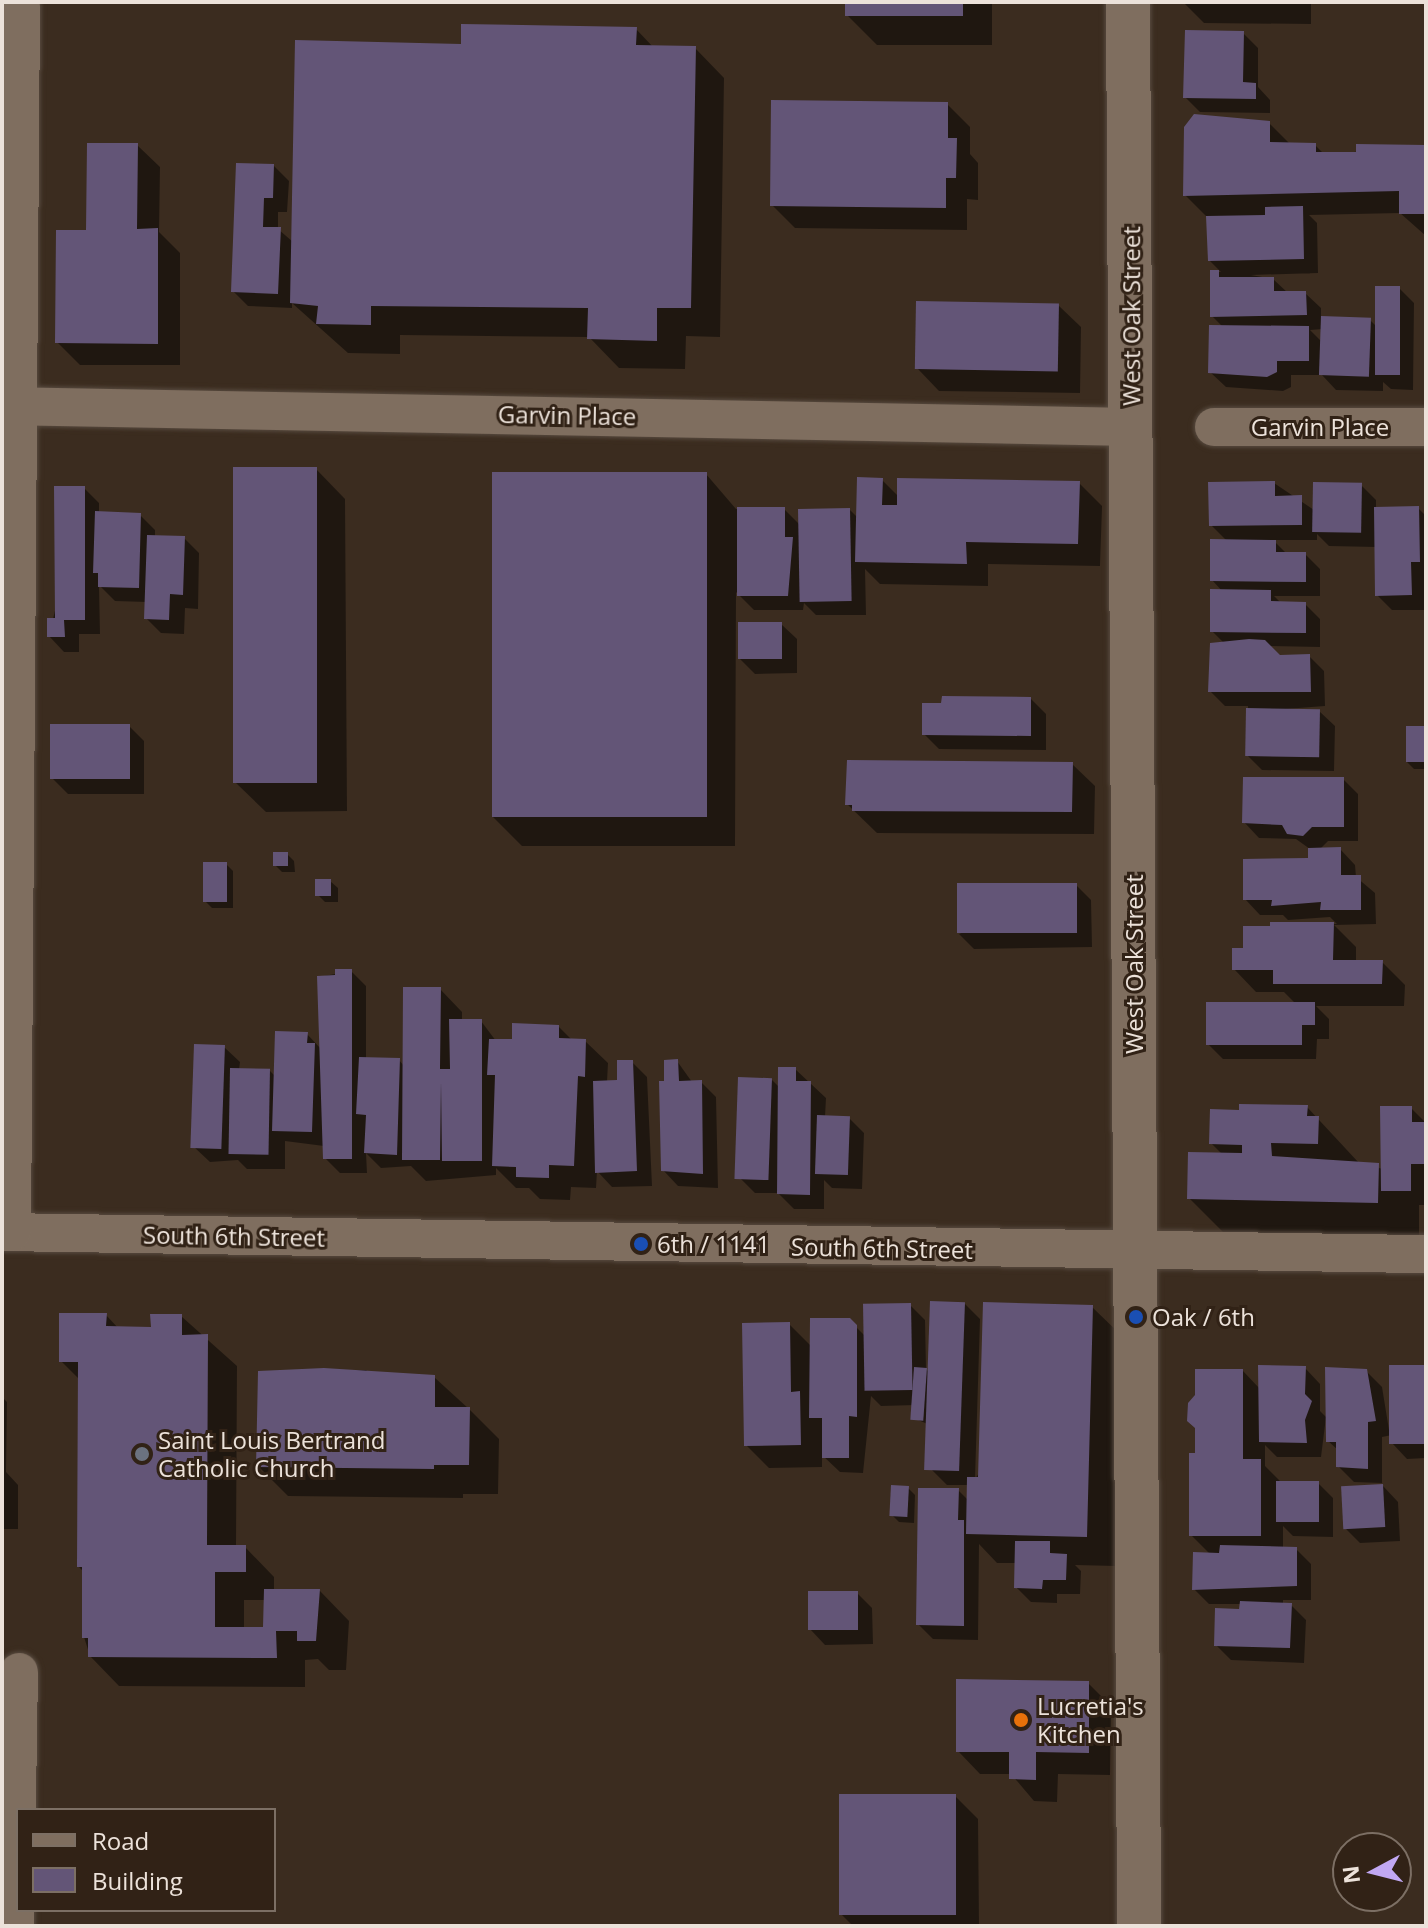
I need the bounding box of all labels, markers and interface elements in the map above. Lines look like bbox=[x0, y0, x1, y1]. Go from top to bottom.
street label: West Oak Street bbox=[1117, 226, 1145, 406]
street label: Garvin Place bbox=[498, 399, 636, 431]
street label: Garvin Place bbox=[1251, 413, 1389, 441]
street label: West Oak Street bbox=[1120, 874, 1148, 1054]
street label: South 6th Street bbox=[143, 1220, 325, 1252]
place label: 6th / 1141 bbox=[657, 1230, 770, 1258]
street label: South 6th Street bbox=[791, 1232, 973, 1264]
marker: 6th / 1141 bbox=[632, 1235, 650, 1253]
place label: Oak / 6th bbox=[1152, 1303, 1255, 1331]
marker: Oak / 6th bbox=[1127, 1308, 1145, 1326]
place label: Saint Louis Bertrand Catholic Church bbox=[158, 1426, 385, 1482]
marker: Saint Louis Bertrand Catholic Church bbox=[133, 1445, 151, 1463]
place label: Lucretia's Kitchen bbox=[1037, 1692, 1144, 1748]
marker: Lucretia's Kitchen bbox=[1012, 1711, 1030, 1729]
legend bbox=[16, 1808, 276, 1912]
text: Road bbox=[92, 1824, 149, 1857]
north arrow bbox=[1332, 1832, 1412, 1912]
text: Building bbox=[92, 1864, 183, 1897]
text: N bbox=[1334, 1864, 1366, 1885]

